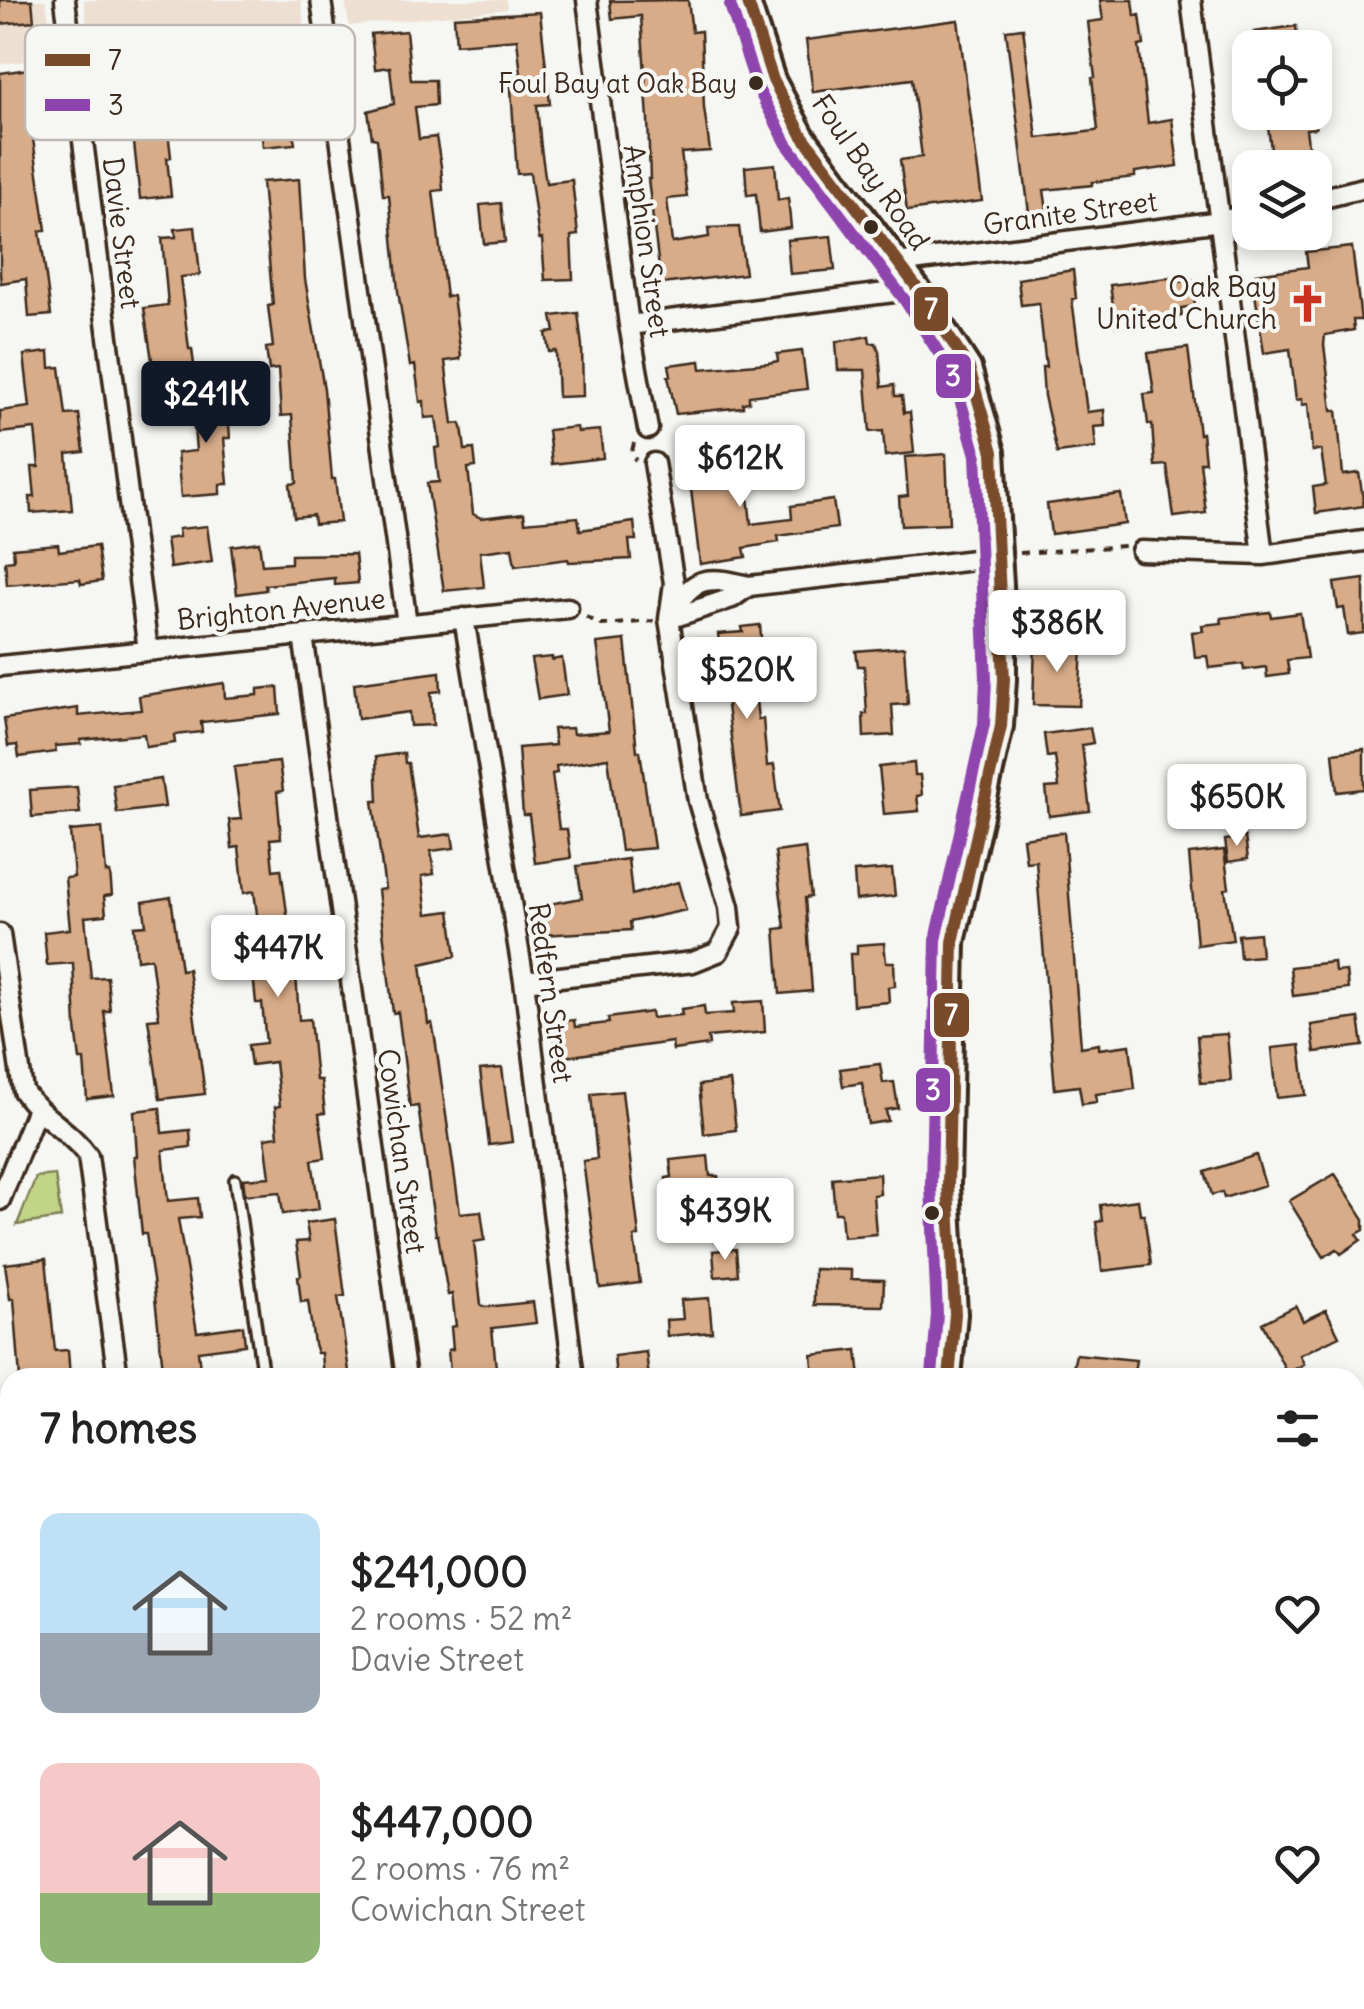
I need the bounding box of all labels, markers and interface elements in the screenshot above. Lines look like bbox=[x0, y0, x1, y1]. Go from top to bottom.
legend bbox=[25, 25, 355, 140]
map controls bbox=[1232, 30, 1332, 250]
button: locate bbox=[1232, 30, 1332, 130]
text: 7 bbox=[108, 42, 122, 78]
place label: Foul Bay at Oak Bay bbox=[498, 67, 737, 100]
marker: Foul Bay at Oak Bay bbox=[746, 73, 766, 93]
text: 3 bbox=[108, 87, 124, 123]
street label: Foul Bay Road bbox=[804, 87, 938, 257]
street label: Amphion Street bbox=[616, 142, 678, 340]
button: layers bbox=[1232, 150, 1332, 250]
street label: Davie Street bbox=[95, 155, 149, 311]
street label: Granite Street bbox=[981, 183, 1159, 243]
unlabelled marker bbox=[861, 217, 881, 237]
place label: Oak Bay United Church bbox=[1096, 269, 1277, 337]
church icon: Oak Bay United Church bbox=[1286, 282, 1328, 324]
line badge: 7 bbox=[912, 285, 950, 333]
text: 7 bbox=[924, 291, 938, 327]
line badge: 3 bbox=[934, 352, 973, 400]
text: 3 bbox=[945, 358, 961, 394]
pin: $241K bbox=[136, 361, 276, 446]
text: $241K bbox=[163, 373, 249, 414]
pin: $612K bbox=[670, 425, 810, 510]
text: $612K bbox=[697, 437, 783, 478]
street label: Brighton Avenue bbox=[175, 580, 387, 638]
pin: $386K bbox=[987, 590, 1127, 675]
text: $386K bbox=[1011, 602, 1103, 643]
pin: $520K bbox=[677, 637, 817, 722]
text: $520K bbox=[700, 649, 794, 690]
pin: $650K bbox=[1167, 764, 1307, 849]
text: $650K bbox=[1189, 776, 1285, 817]
street label: Redfern Street bbox=[521, 901, 581, 1085]
pin: $447K bbox=[208, 915, 348, 1000]
text: $447K bbox=[233, 927, 323, 968]
line badge: 7 bbox=[932, 991, 971, 1039]
text: 7 bbox=[944, 997, 958, 1033]
street label: Cowichan Street bbox=[370, 1046, 434, 1256]
line badge: 3 bbox=[914, 1066, 952, 1114]
text: 3 bbox=[925, 1072, 941, 1108]
pin: $439K bbox=[655, 1178, 795, 1263]
text: $439K bbox=[679, 1190, 771, 1231]
unlabelled marker bbox=[922, 1203, 942, 1223]
icon: filters bbox=[1270, 1401, 1325, 1456]
text: 7 homes bbox=[40, 1402, 197, 1454]
text: $241,000 bbox=[350, 1546, 528, 1598]
icon: home bbox=[120, 1553, 240, 1673]
icon: heart bbox=[1270, 1586, 1325, 1641]
text: 2 rooms · 52 m² bbox=[350, 1598, 572, 1639]
text: Davie Street bbox=[350, 1639, 524, 1680]
text: $447,000 bbox=[350, 1796, 534, 1848]
icon: home bbox=[120, 1803, 240, 1923]
icon: heart bbox=[1270, 1836, 1325, 1891]
text: 2 rooms · 76 m² bbox=[350, 1848, 570, 1889]
text: Cowichan Street bbox=[350, 1889, 586, 1930]

